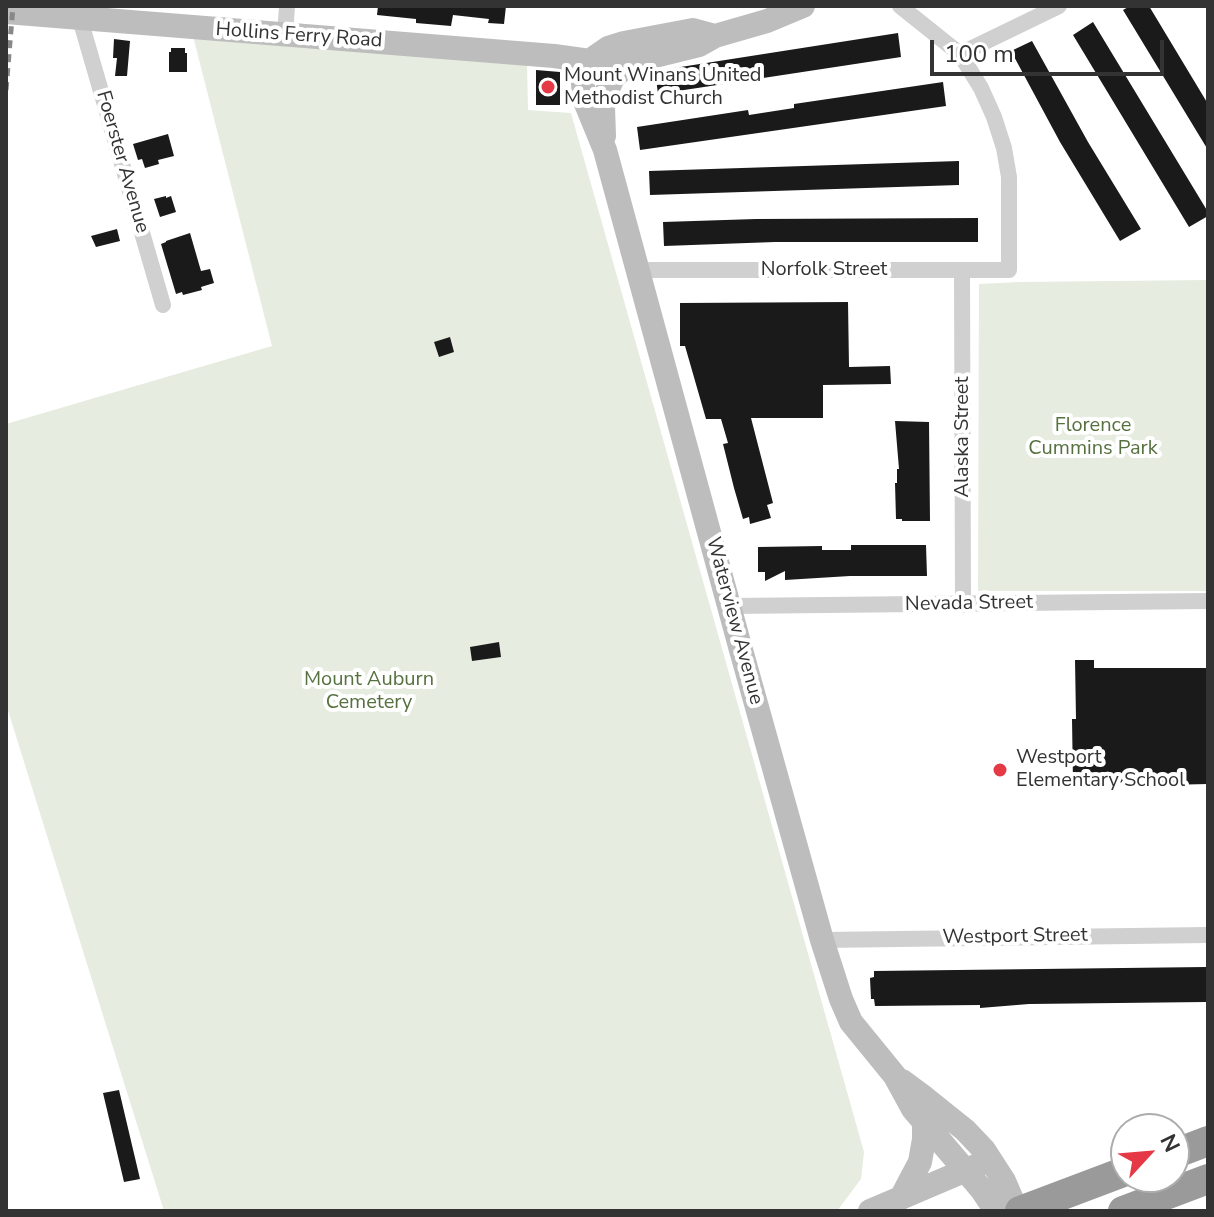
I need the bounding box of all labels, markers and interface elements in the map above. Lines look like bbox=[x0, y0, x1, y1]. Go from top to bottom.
street label: Hollins Ferry Road bbox=[215, 18, 383, 54]
scale bar bbox=[934, 24, 1168, 74]
text: 100 m bbox=[944, 38, 1014, 70]
place label: Mount Winans United Methodist Church bbox=[564, 64, 761, 111]
marker: Mount Winans United Methodist Church bbox=[539, 78, 557, 96]
street label: Foerster Avenue bbox=[90, 88, 154, 236]
street label: Norfolk Street bbox=[761, 258, 887, 282]
street label: Alaska Street bbox=[951, 377, 975, 497]
park label: Florence Cummins Park bbox=[1028, 414, 1158, 461]
street label: Waterview Avenue bbox=[700, 535, 768, 707]
street label: Nevada Street bbox=[905, 591, 1033, 617]
park label: Mount Auburn Cemetery bbox=[304, 668, 434, 715]
place label: Westport Elementary School bbox=[1016, 746, 1185, 793]
marker: Westport Elementary School bbox=[991, 761, 1009, 779]
street label: Westport Street bbox=[942, 924, 1088, 950]
north arrow bbox=[1110, 1113, 1190, 1193]
text: N bbox=[1153, 1129, 1187, 1157]

